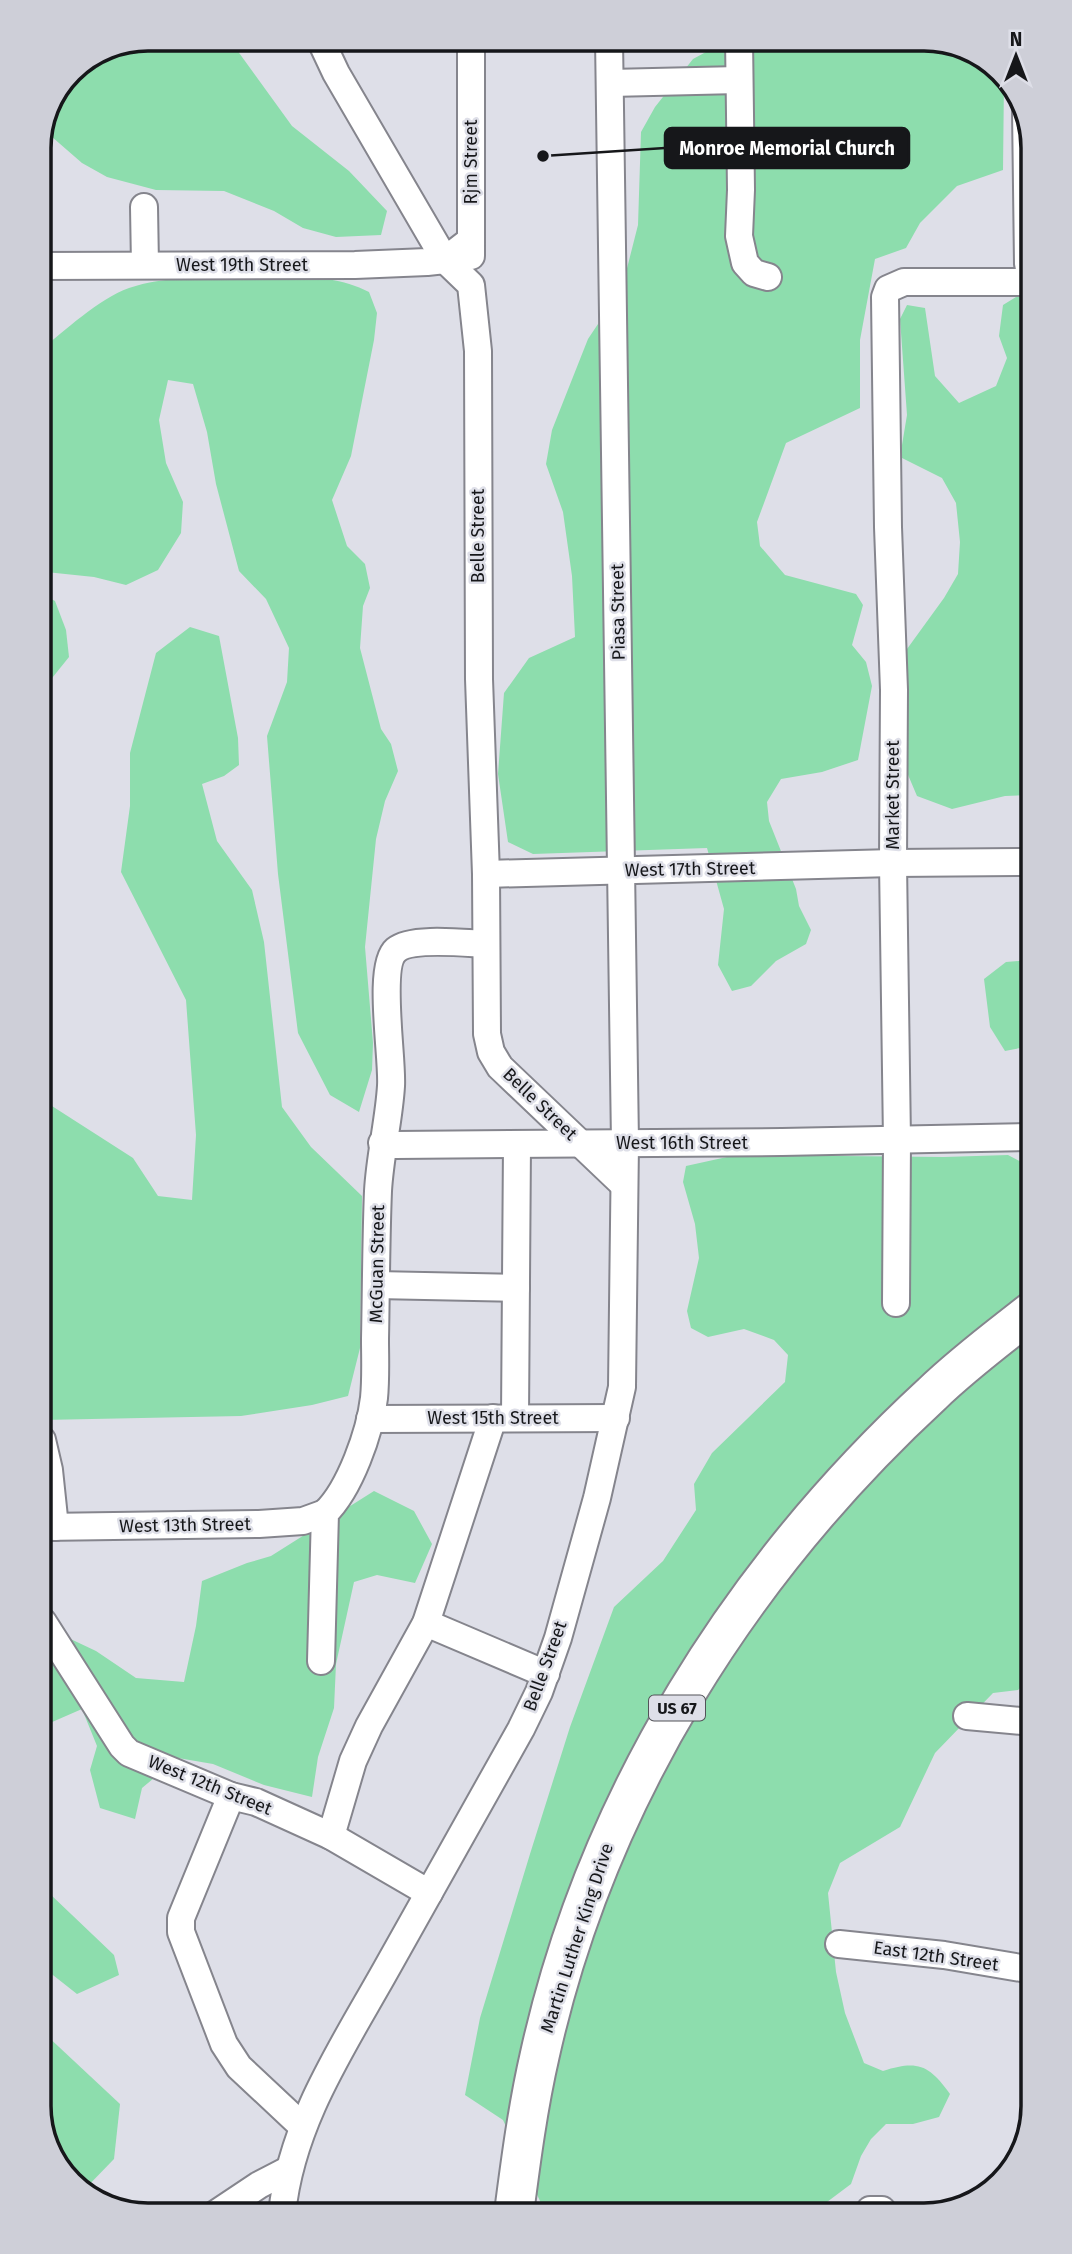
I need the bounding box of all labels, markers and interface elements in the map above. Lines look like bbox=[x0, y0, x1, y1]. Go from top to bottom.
north arrow bbox=[981, 21, 1051, 91]
text: N bbox=[1010, 28, 1022, 51]
street label: Rjm Street bbox=[460, 119, 482, 204]
callout: Monroe Memorial Church bbox=[665, 128, 909, 168]
text: Monroe Memorial Church bbox=[679, 137, 895, 160]
street label: West 19th Street bbox=[176, 254, 309, 276]
street label: Belle Street bbox=[467, 488, 489, 583]
street label: Piasa Street bbox=[606, 563, 630, 661]
street label: Market Street bbox=[882, 740, 904, 850]
street label: West 17th Street bbox=[625, 857, 756, 881]
street label: Belle Street bbox=[498, 1063, 582, 1145]
street label: West 16th Street bbox=[616, 1132, 749, 1154]
street label: McGuan Street bbox=[365, 1204, 389, 1323]
street label: West 15th Street bbox=[427, 1407, 559, 1429]
street label: West 13th Street bbox=[119, 1513, 251, 1537]
street label: Belle Street bbox=[518, 1617, 572, 1714]
road number: US 67 bbox=[649, 1696, 705, 1720]
street label: West 12th Street bbox=[145, 1750, 276, 1820]
street label: Martin Luther King Drive bbox=[536, 1840, 618, 2036]
street label: East 12th Street bbox=[872, 1936, 1000, 1976]

